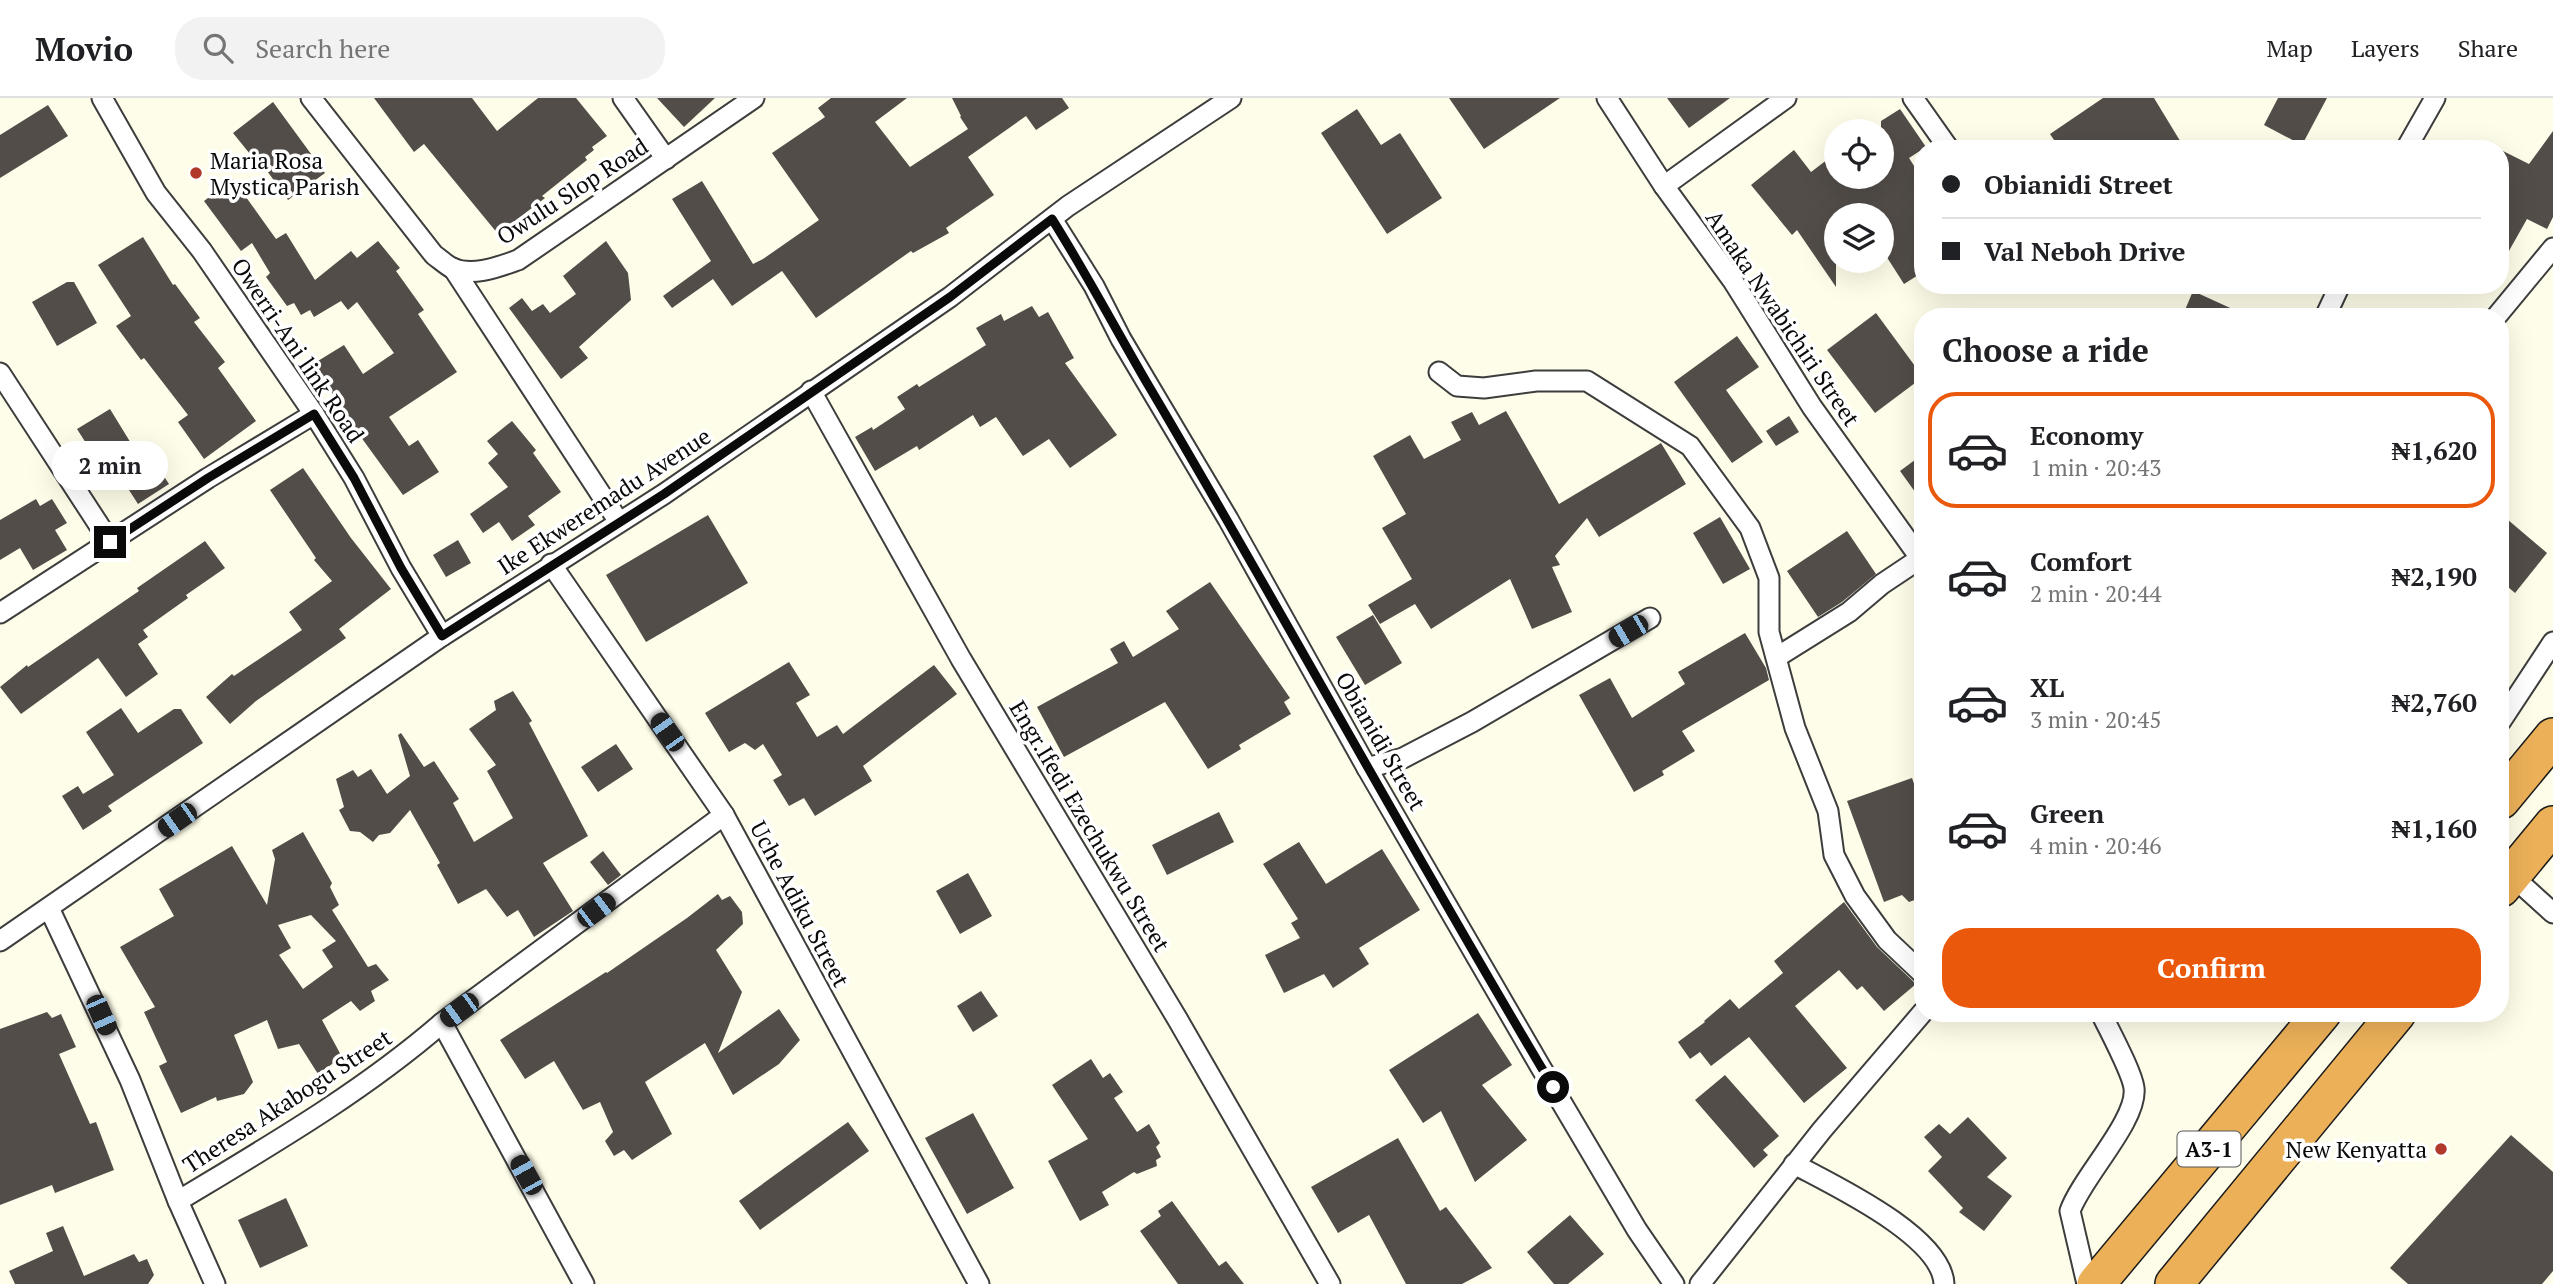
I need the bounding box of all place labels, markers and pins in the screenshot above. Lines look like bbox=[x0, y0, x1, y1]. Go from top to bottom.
place label: Maria Rosa Mystica Parish bbox=[210, 145, 360, 202]
marker: Maria Rosa Mystica Parish bbox=[188, 165, 204, 181]
place label: New Kenyatta bbox=[2285, 1134, 2427, 1165]
marker: New Kenyatta bbox=[2433, 1141, 2449, 1157]

